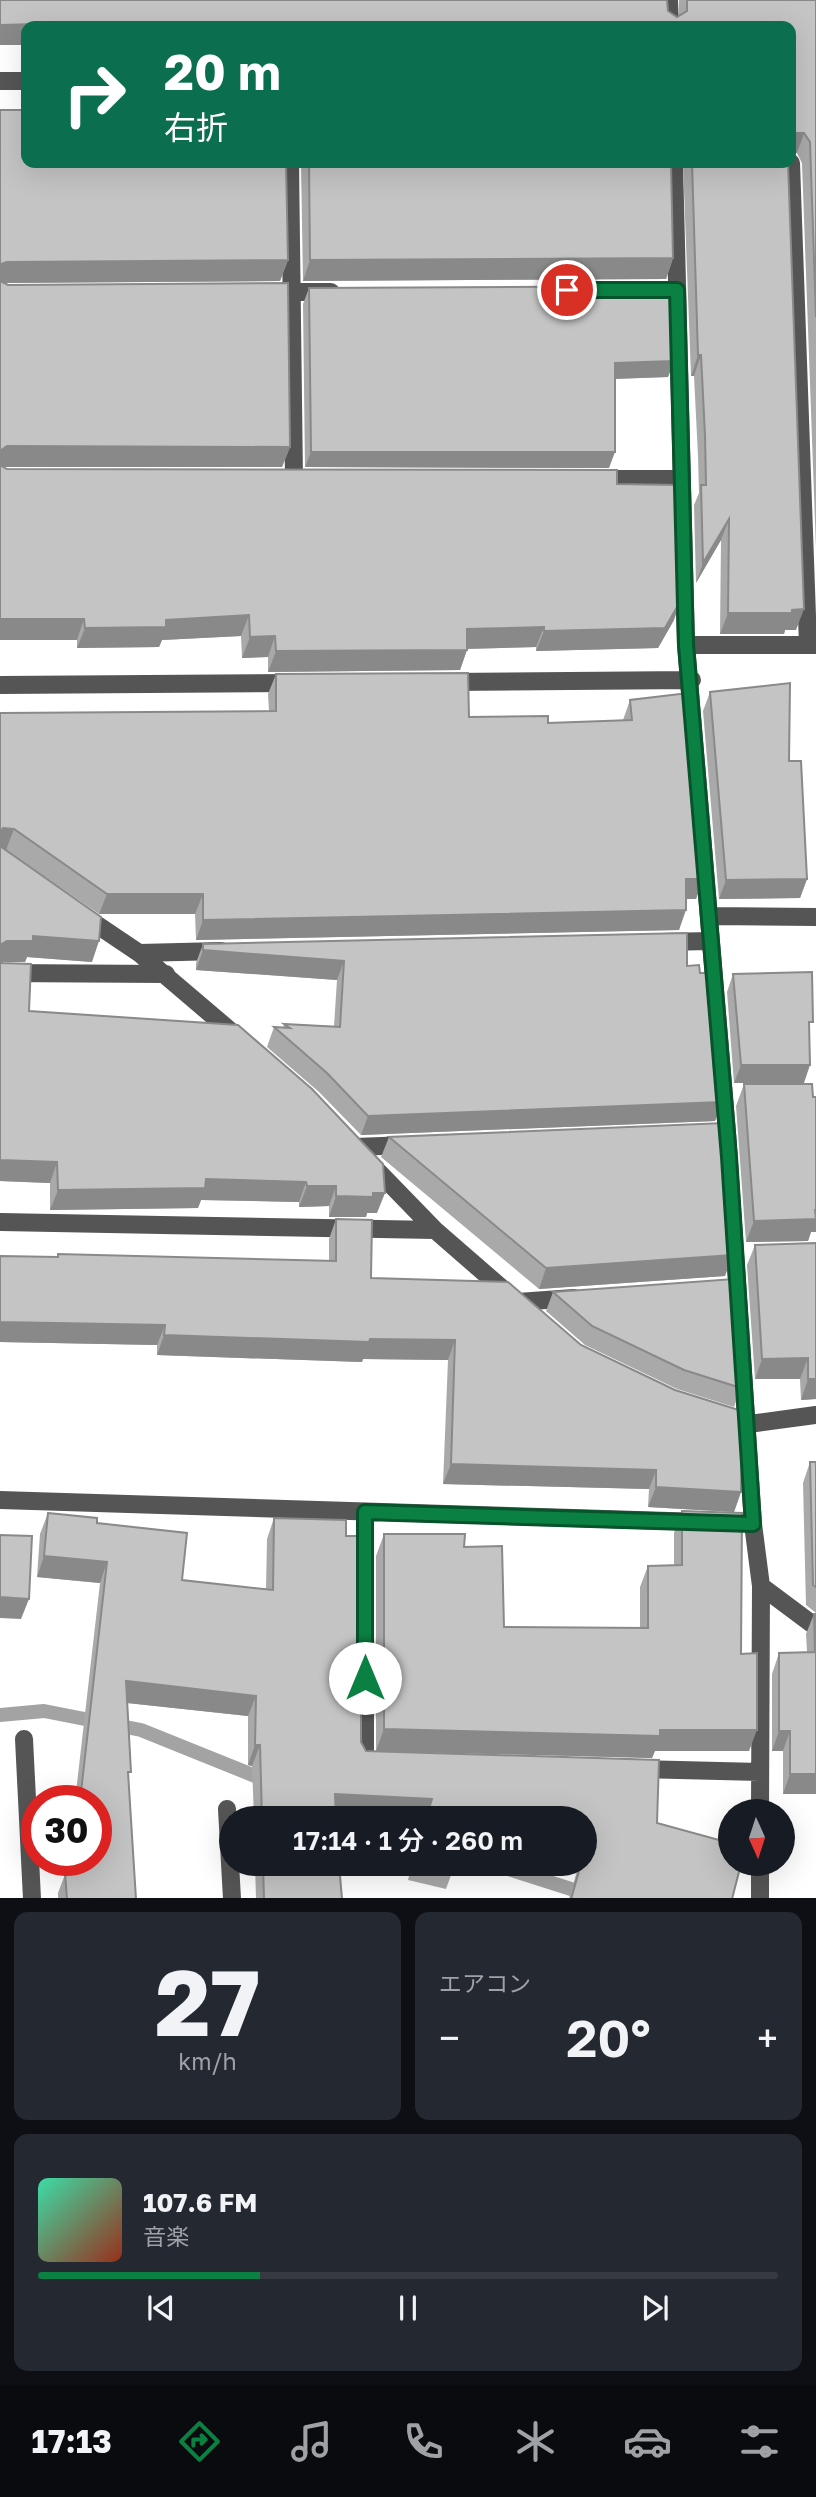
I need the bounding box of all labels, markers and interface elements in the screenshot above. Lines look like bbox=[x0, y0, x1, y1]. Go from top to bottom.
text: 20 m bbox=[164, 42, 281, 101]
icon: right bbox=[49, 49, 140, 140]
text: 右折 bbox=[164, 108, 228, 146]
pin bbox=[537, 260, 597, 320]
icon: arrive bbox=[548, 271, 586, 309]
position arrow bbox=[328, 1641, 402, 1715]
speed limit sign: 30 bbox=[21, 1785, 112, 1876]
north arrow bbox=[718, 1799, 794, 1876]
map controls bbox=[718, 1799, 795, 1876]
text: 17:14 · 1 分 · 260 m bbox=[293, 1825, 523, 1856]
text: 27 bbox=[155, 1947, 260, 2056]
text: エアコン bbox=[439, 1969, 531, 1997]
text: 20° bbox=[566, 2006, 651, 2068]
text: − bbox=[439, 2015, 460, 2060]
text: + bbox=[757, 2015, 778, 2060]
text: km/h bbox=[178, 2047, 237, 2075]
text: 107.6 FM bbox=[143, 2187, 257, 2218]
text: 音楽 bbox=[143, 2222, 189, 2250]
icon: previous bbox=[142, 2289, 180, 2327]
icon: pause bbox=[389, 2289, 427, 2327]
icon: next bbox=[636, 2289, 674, 2327]
icon: directions bbox=[175, 2417, 224, 2466]
icon: music bbox=[287, 2417, 336, 2466]
icon: phone bbox=[399, 2417, 448, 2466]
icon: climate bbox=[511, 2417, 560, 2466]
icon: car bbox=[623, 2417, 672, 2466]
icon: filters bbox=[735, 2417, 784, 2466]
text: 17:13 bbox=[32, 2422, 112, 2460]

